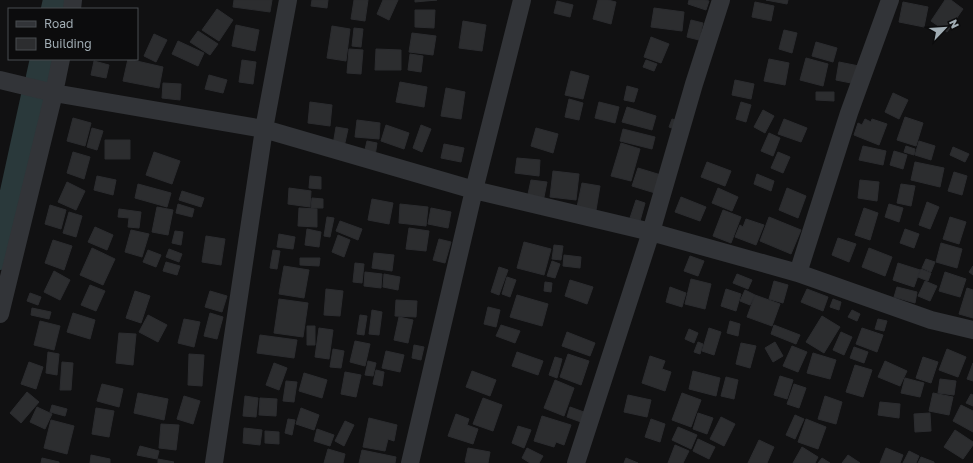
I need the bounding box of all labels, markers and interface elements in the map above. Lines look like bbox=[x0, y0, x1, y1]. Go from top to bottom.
legend bbox=[8, 8, 138, 60]
north arrow bbox=[925, 8, 965, 48]
text: Road bbox=[44, 16, 73, 31]
text: N bbox=[947, 17, 962, 30]
text: Building bbox=[44, 36, 92, 51]

